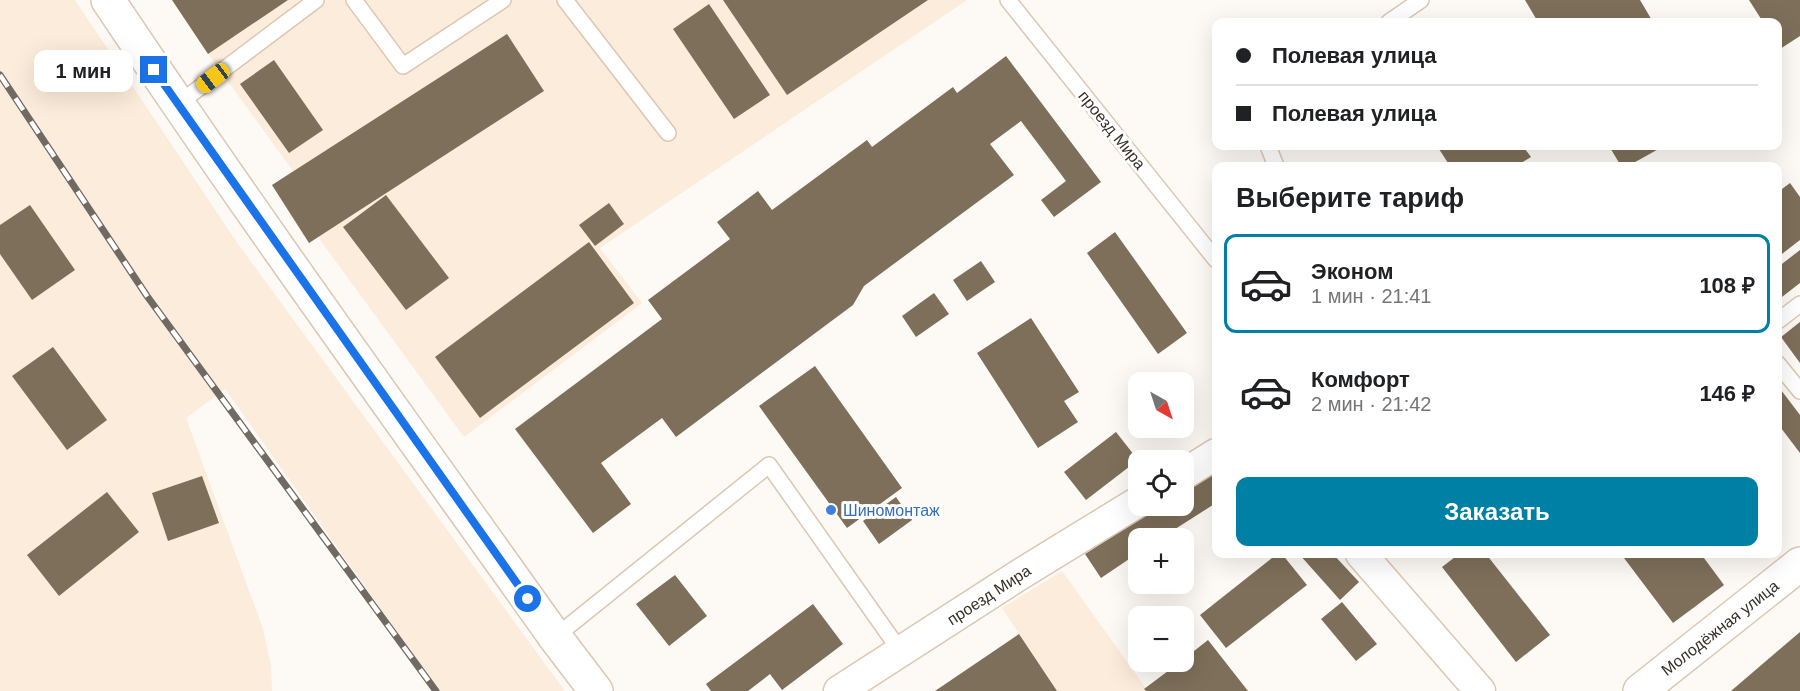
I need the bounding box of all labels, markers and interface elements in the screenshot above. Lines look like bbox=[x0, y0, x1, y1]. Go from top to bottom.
text: Полевая улица bbox=[1272, 43, 1437, 68]
callout: 1 мин bbox=[34, 49, 133, 91]
route end bbox=[140, 56, 167, 83]
text: 1 мин bbox=[56, 60, 111, 82]
car bbox=[193, 60, 233, 96]
street label: проезд Мира bbox=[1075, 87, 1149, 173]
text: Полевая улица bbox=[1272, 101, 1437, 126]
text: Выберите тариф bbox=[1236, 183, 1464, 213]
icon: car bbox=[1239, 257, 1293, 311]
text: Эконом bbox=[1311, 259, 1394, 284]
text: 108 ₽ bbox=[1699, 273, 1755, 298]
text: 1 мин · 21:41 bbox=[1311, 285, 1431, 307]
icon: car bbox=[1239, 365, 1293, 419]
text: Комфорт bbox=[1311, 367, 1410, 392]
north arrow bbox=[1128, 372, 1194, 438]
map controls bbox=[1128, 372, 1194, 672]
text: 146 ₽ bbox=[1699, 381, 1755, 406]
text: 2 мин · 21:42 bbox=[1311, 393, 1431, 415]
button: locate bbox=[1128, 450, 1194, 516]
button: Заказать bbox=[1236, 477, 1758, 546]
place label: Шиномонтаж bbox=[843, 502, 940, 519]
marker: Шиномонтаж bbox=[824, 503, 838, 517]
button: + bbox=[1128, 528, 1194, 594]
street label: проезд Мира bbox=[944, 562, 1034, 628]
street label: Молодёжная улица bbox=[1658, 577, 1782, 679]
route start bbox=[514, 585, 541, 612]
button: − bbox=[1128, 606, 1194, 672]

